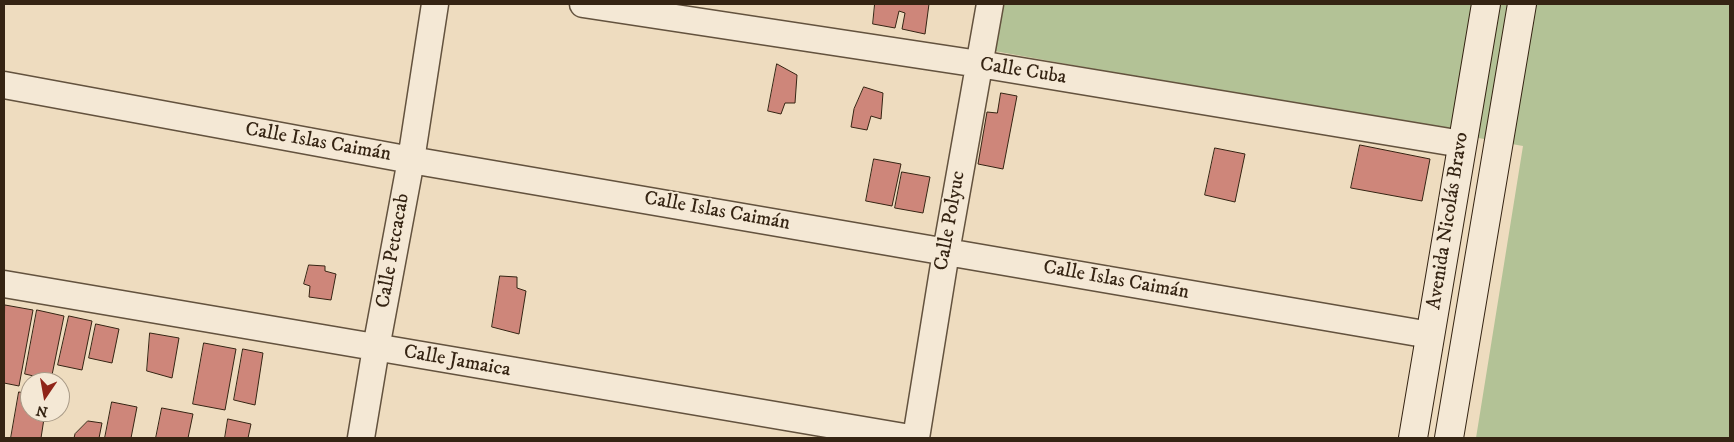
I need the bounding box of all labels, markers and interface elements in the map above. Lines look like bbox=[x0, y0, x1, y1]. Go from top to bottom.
street label: Calle Cuba bbox=[978, 53, 1068, 91]
street label: Calle Islas Caimán bbox=[243, 118, 393, 168]
street label: Avenida Nicolás Bravo bbox=[1423, 131, 1475, 311]
street label: Calle Polyuc bbox=[930, 169, 972, 273]
street label: Calle Islas Caimán bbox=[642, 187, 792, 237]
street label: Calle Petcacab bbox=[372, 192, 416, 310]
street label: Calle Islas Caimán bbox=[1041, 256, 1191, 306]
street label: Calle Jamaica bbox=[402, 341, 512, 383]
north arrow bbox=[20, 372, 70, 422]
text: N bbox=[35, 401, 50, 421]

